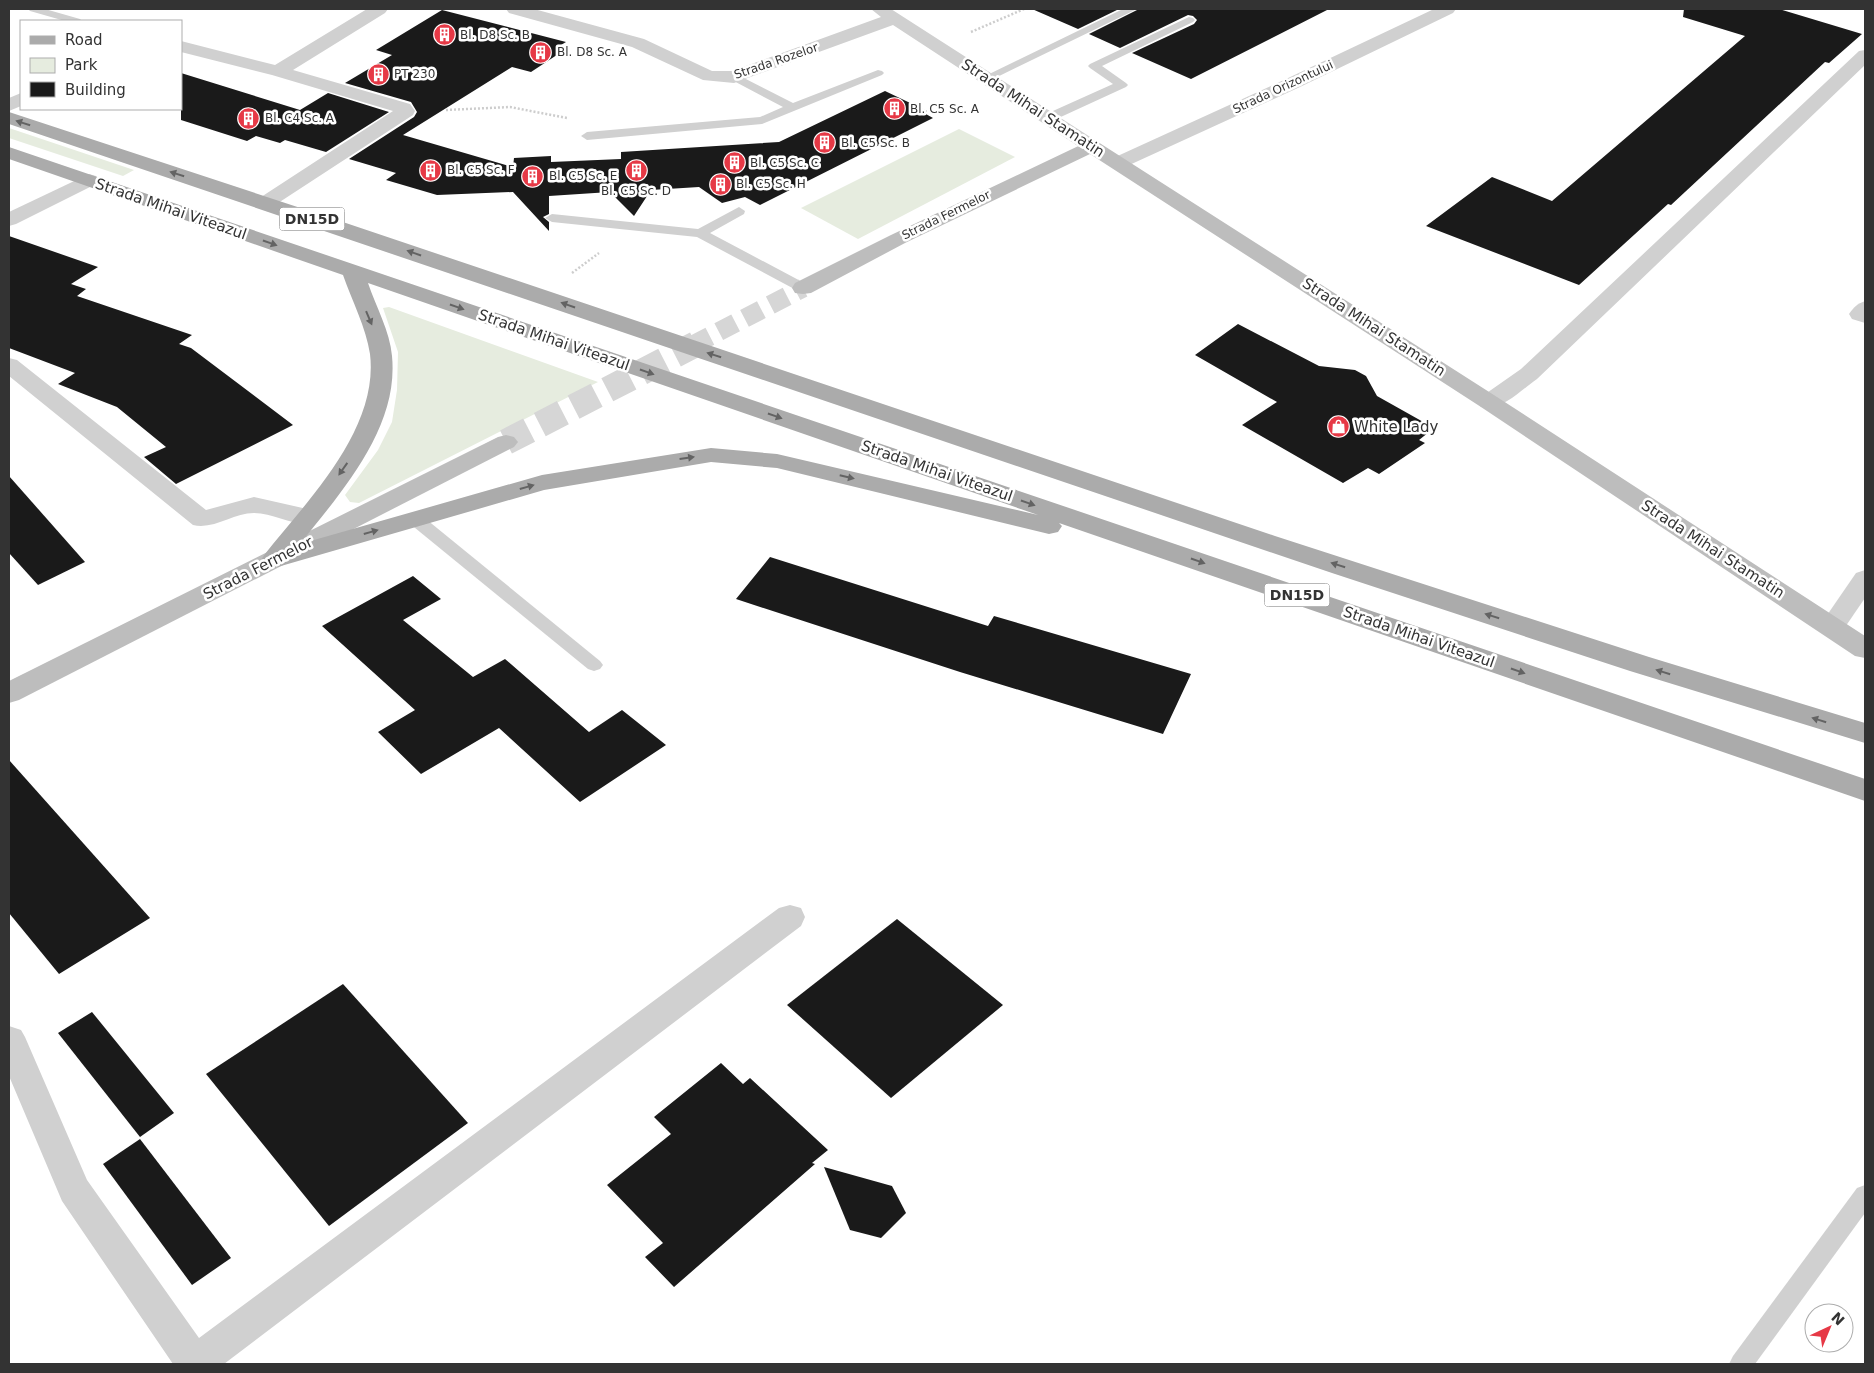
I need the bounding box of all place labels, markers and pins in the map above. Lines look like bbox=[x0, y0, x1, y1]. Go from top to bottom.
building icon: Bl. D8 Sc. B bbox=[432, 23, 456, 47]
place label: Bl. D8 Sc. B bbox=[460, 28, 530, 42]
building icon: Bl. D8 Sc. A bbox=[529, 40, 553, 64]
place label: Bl. D8 Sc. A bbox=[557, 45, 628, 59]
building icon: PT 230 bbox=[366, 62, 390, 86]
place label: PT 230 bbox=[394, 67, 435, 81]
building icon: Bl. C5 Sc. A bbox=[882, 97, 906, 121]
place label: Bl. C5 Sc. A bbox=[910, 102, 980, 116]
building icon: Bl. C4 Sc. A bbox=[237, 106, 261, 130]
place label: Bl. C4 Sc. A bbox=[265, 111, 335, 125]
building icon: Bl. C5 Sc. B bbox=[813, 131, 837, 155]
place label: Bl. C5 Sc. B bbox=[841, 136, 910, 150]
building icon: Bl. C5 Sc. C bbox=[722, 151, 746, 175]
place label: Bl. C5 Sc. C bbox=[750, 156, 819, 170]
building icon: Bl. C5 Sc. F bbox=[419, 158, 443, 182]
building icon: Bl. C5 Sc. D bbox=[624, 158, 648, 182]
place label: Bl. C5 Sc. F bbox=[447, 163, 515, 177]
building icon: Bl. C5 Sc. E bbox=[521, 164, 545, 188]
place label: Bl. C5 Sc. E bbox=[549, 169, 617, 183]
building icon: Bl. C5 Sc. H bbox=[708, 172, 732, 196]
place label: Bl. C5 Sc. H bbox=[736, 177, 806, 191]
place label: Bl. C5 Sc. D bbox=[601, 184, 671, 198]
shop icon: White Lady bbox=[1326, 415, 1350, 439]
place label: White Lady bbox=[1354, 418, 1438, 436]

